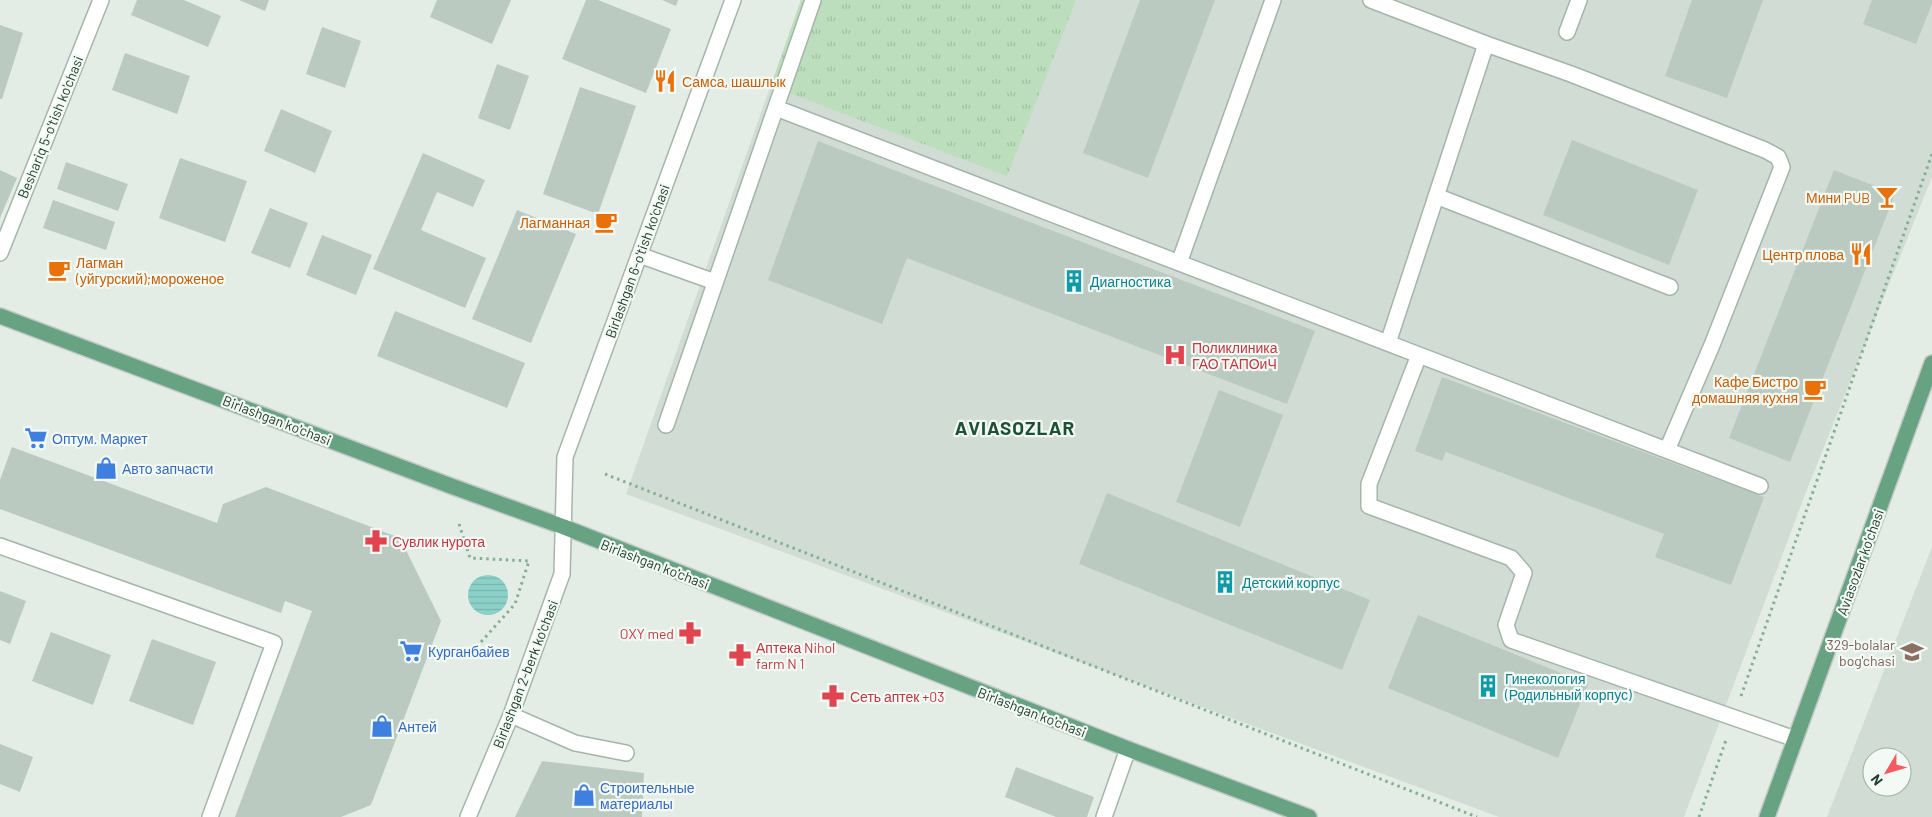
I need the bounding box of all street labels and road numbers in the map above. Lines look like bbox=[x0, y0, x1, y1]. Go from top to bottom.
street label: Beshariq 5-o'tish ko'chasi bbox=[14, 53, 86, 201]
street label: Birlashgan 6-o'tish ko'chasi bbox=[601, 182, 673, 340]
street label: Birlashgan ko'chasi bbox=[220, 392, 334, 448]
street label: Aviasozlar ko'chasi bbox=[1833, 506, 1887, 618]
street label: Birlashgan ko'chasi bbox=[598, 536, 712, 592]
street label: Birlashgan 2-berk ko'chasi bbox=[489, 597, 561, 751]
street label: Birlashgan ko'chasi bbox=[975, 684, 1089, 740]

